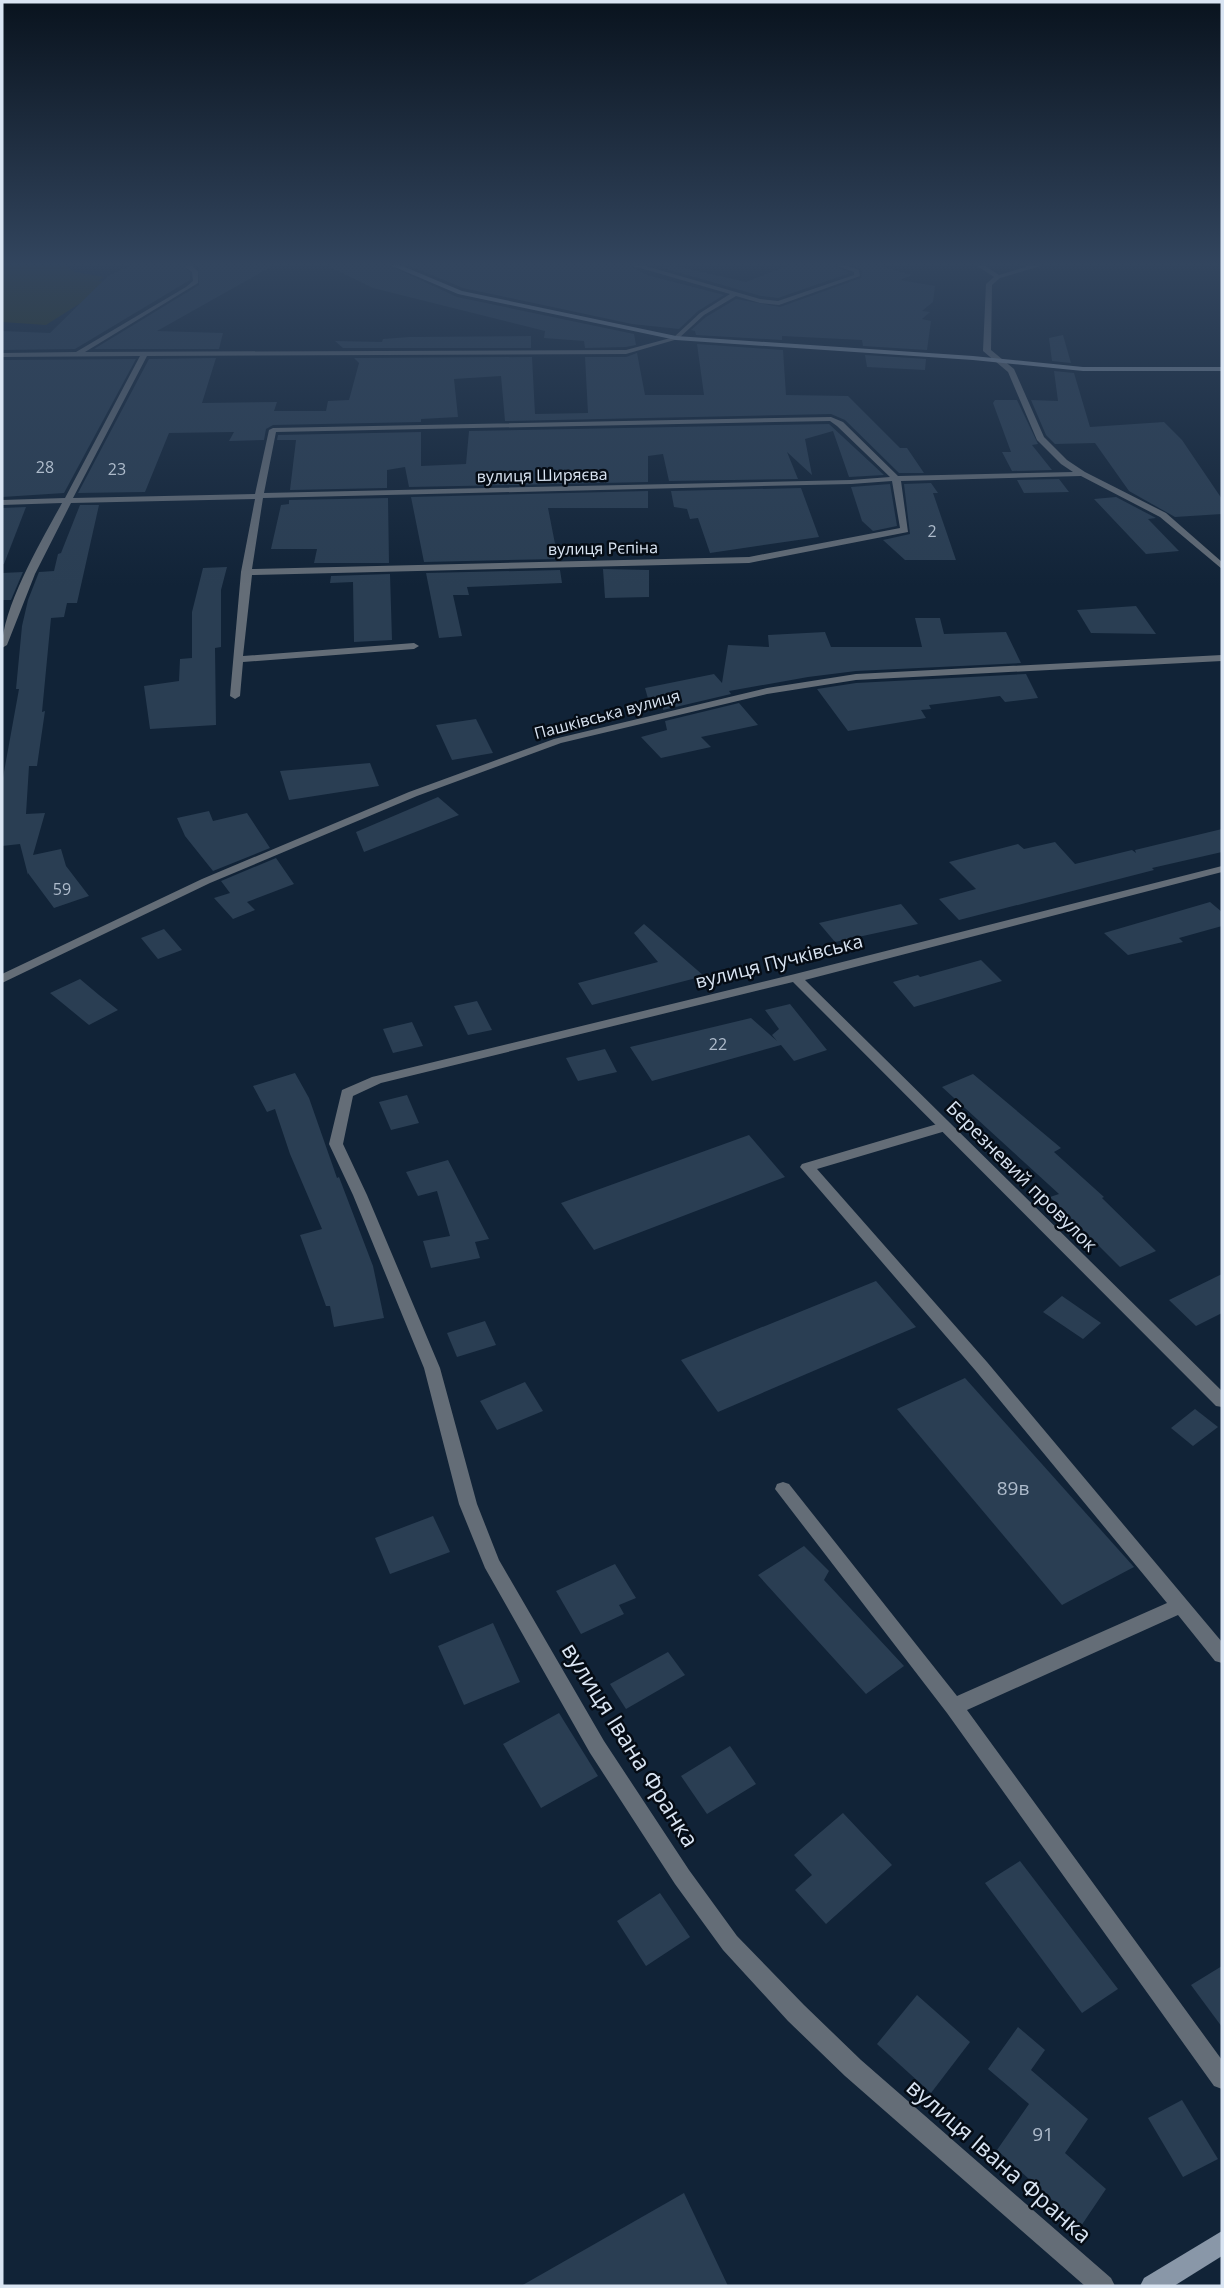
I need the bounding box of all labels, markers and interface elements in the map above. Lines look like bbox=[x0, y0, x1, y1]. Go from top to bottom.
house number: 28 bbox=[36, 456, 54, 478]
house number: 23 bbox=[108, 458, 126, 480]
street label: вулиця Ширяєва bbox=[476, 463, 608, 487]
house number: 2 bbox=[927, 520, 937, 542]
street label: вулиця Рєпіна bbox=[548, 536, 658, 560]
street label: Пашківська вулиця bbox=[532, 684, 682, 744]
house number: 59 bbox=[53, 878, 71, 900]
street label: вулиця Пучківська bbox=[692, 928, 866, 994]
house number: 22 bbox=[709, 1033, 727, 1055]
street label: Березневий провулок bbox=[941, 1095, 1103, 1257]
house number: 89в bbox=[997, 1475, 1029, 1501]
street label: вулиця Івана Франка bbox=[555, 1636, 707, 1853]
street label: вулиця Івана Франка bbox=[900, 2071, 1099, 2250]
house number: 91 bbox=[1032, 2121, 1054, 2147]

